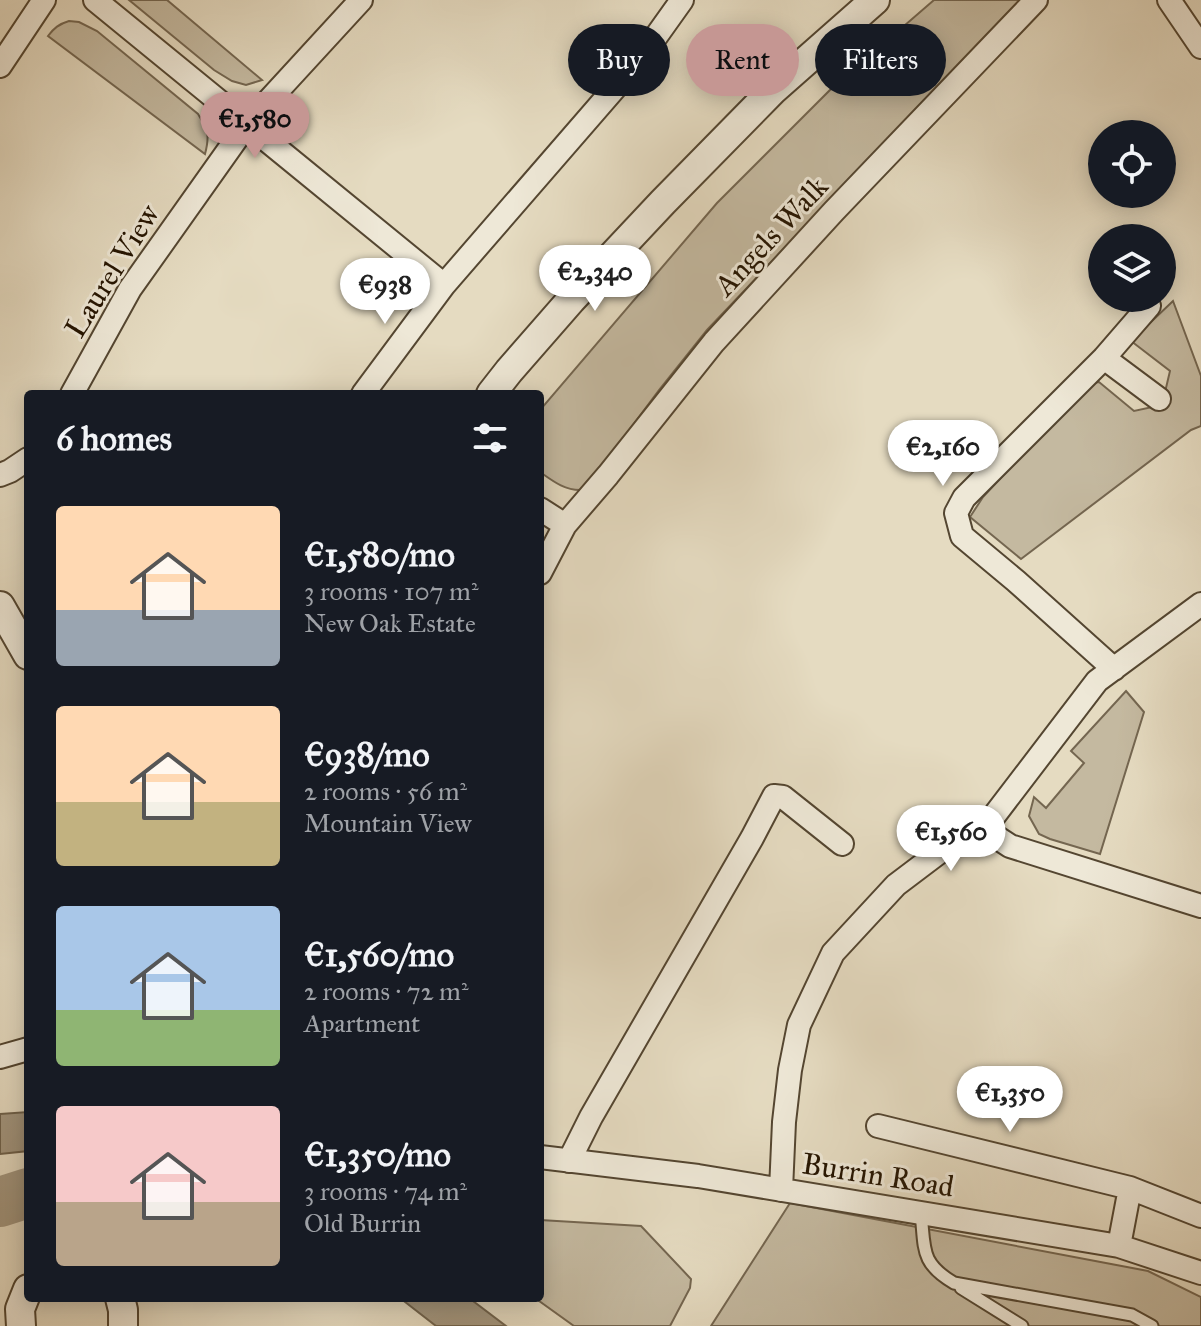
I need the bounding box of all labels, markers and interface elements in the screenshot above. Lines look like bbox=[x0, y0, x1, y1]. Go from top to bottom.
chip: Buy bbox=[568, 24, 670, 96]
chip: Rent bbox=[686, 24, 799, 96]
chip: Filters bbox=[815, 24, 946, 96]
pin: €1,580 bbox=[190, 92, 320, 160]
text: €1,580 bbox=[218, 102, 292, 134]
map controls bbox=[1088, 120, 1176, 312]
button: locate bbox=[1088, 120, 1176, 208]
street label: Angels Walk bbox=[705, 169, 835, 305]
street label: Laurel View bbox=[57, 197, 168, 344]
button: layers bbox=[1088, 224, 1176, 312]
pin: €2,340 bbox=[530, 245, 660, 313]
text: €2,340 bbox=[557, 255, 633, 287]
pin: €938 bbox=[338, 258, 432, 326]
text: €938 bbox=[358, 268, 412, 300]
icon: filters bbox=[468, 416, 512, 460]
text: 6 homes bbox=[56, 418, 172, 459]
pin: €2,160 bbox=[878, 420, 1008, 488]
text: €2,160 bbox=[906, 430, 980, 462]
text: €1,580/mo bbox=[304, 534, 455, 575]
icon: home bbox=[120, 538, 216, 634]
text: 3 rooms · 107 m² bbox=[304, 575, 479, 607]
text: New Oak Estate bbox=[304, 607, 476, 639]
text: €938/mo bbox=[304, 734, 430, 775]
icon: home bbox=[120, 738, 216, 834]
text: 2 rooms · 56 m² bbox=[304, 775, 467, 807]
pin: €1,560 bbox=[886, 805, 1016, 873]
text: Mountain View bbox=[304, 807, 472, 839]
text: €1,560 bbox=[915, 815, 987, 847]
text: €1,560/mo bbox=[304, 934, 454, 975]
icon: home bbox=[120, 938, 216, 1034]
text: 2 rooms · 72 m² bbox=[304, 975, 468, 1007]
text: Apartment bbox=[304, 1007, 420, 1039]
pin: €1,350 bbox=[945, 1066, 1075, 1134]
text: €1,350 bbox=[975, 1076, 1045, 1108]
text: €1,350/mo bbox=[304, 1134, 451, 1175]
icon: home bbox=[120, 1138, 216, 1234]
street label: Burrin Road bbox=[800, 1145, 956, 1205]
text: 3 rooms · 74 m² bbox=[304, 1175, 467, 1207]
text: Old Burrin bbox=[304, 1207, 421, 1239]

